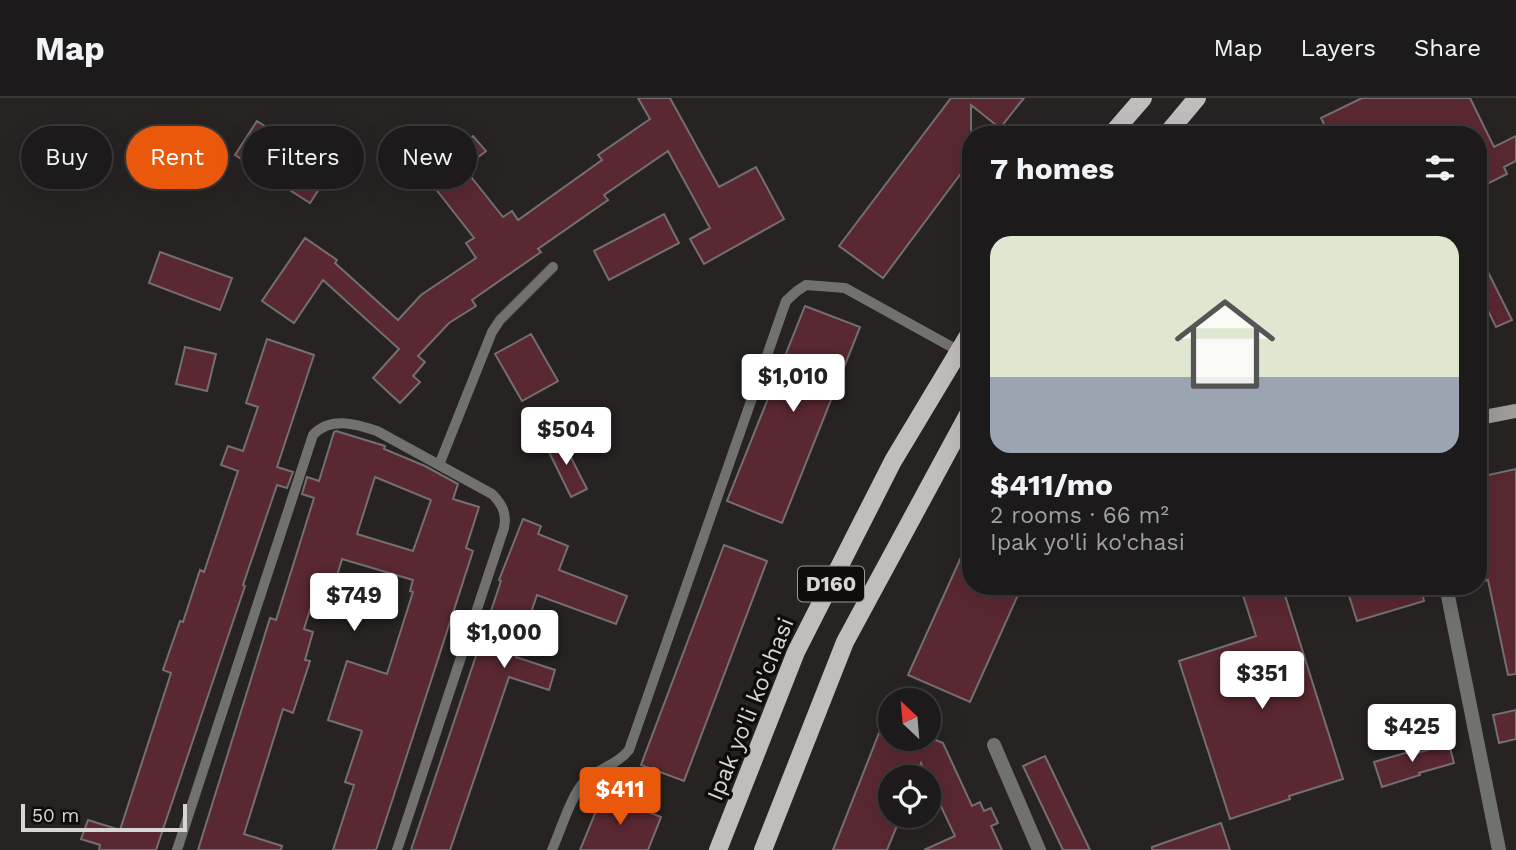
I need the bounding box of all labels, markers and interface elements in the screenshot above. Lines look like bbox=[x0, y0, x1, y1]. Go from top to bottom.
text: Map bbox=[35, 29, 105, 68]
text: Map bbox=[1214, 34, 1262, 62]
text: Layers bbox=[1300, 34, 1376, 62]
text: Share bbox=[1414, 34, 1481, 62]
chip: Buy bbox=[21, 126, 112, 189]
chip: Rent bbox=[126, 126, 228, 189]
chip: Filters bbox=[242, 126, 364, 189]
chip: New bbox=[378, 126, 477, 189]
icon: filters bbox=[1421, 149, 1459, 187]
text: 7 homes bbox=[990, 151, 1114, 186]
icon: home bbox=[1162, 281, 1288, 407]
pin: $1,010 bbox=[736, 354, 850, 414]
text: $1,010 bbox=[758, 363, 828, 390]
pin: $504 bbox=[525, 408, 607, 467]
text: $504 bbox=[537, 416, 595, 443]
text: $411/mo bbox=[990, 467, 1113, 502]
text: 2 rooms · 66 m² bbox=[990, 502, 1169, 529]
text: Ipak yo'li ko'chasi bbox=[990, 529, 1185, 556]
road number: D160 bbox=[798, 566, 864, 602]
pin: $749 bbox=[313, 574, 395, 633]
text: $749 bbox=[326, 582, 382, 609]
pin: $1,000 bbox=[447, 610, 561, 670]
street label: Ipak yo'li ko'chasi bbox=[701, 614, 799, 805]
text: $1,000 bbox=[466, 619, 542, 646]
pin: $351 bbox=[1221, 652, 1303, 711]
text: $351 bbox=[1236, 660, 1288, 687]
north arrow bbox=[878, 688, 942, 751]
map controls bbox=[878, 688, 941, 828]
pin: $425 bbox=[1371, 704, 1453, 764]
text: $425 bbox=[1384, 713, 1440, 740]
button: locate bbox=[878, 765, 941, 828]
pin: $411 bbox=[579, 768, 661, 827]
text: $411 bbox=[596, 776, 644, 803]
scale bar bbox=[21, 801, 187, 833]
text: 50 m bbox=[32, 804, 79, 827]

